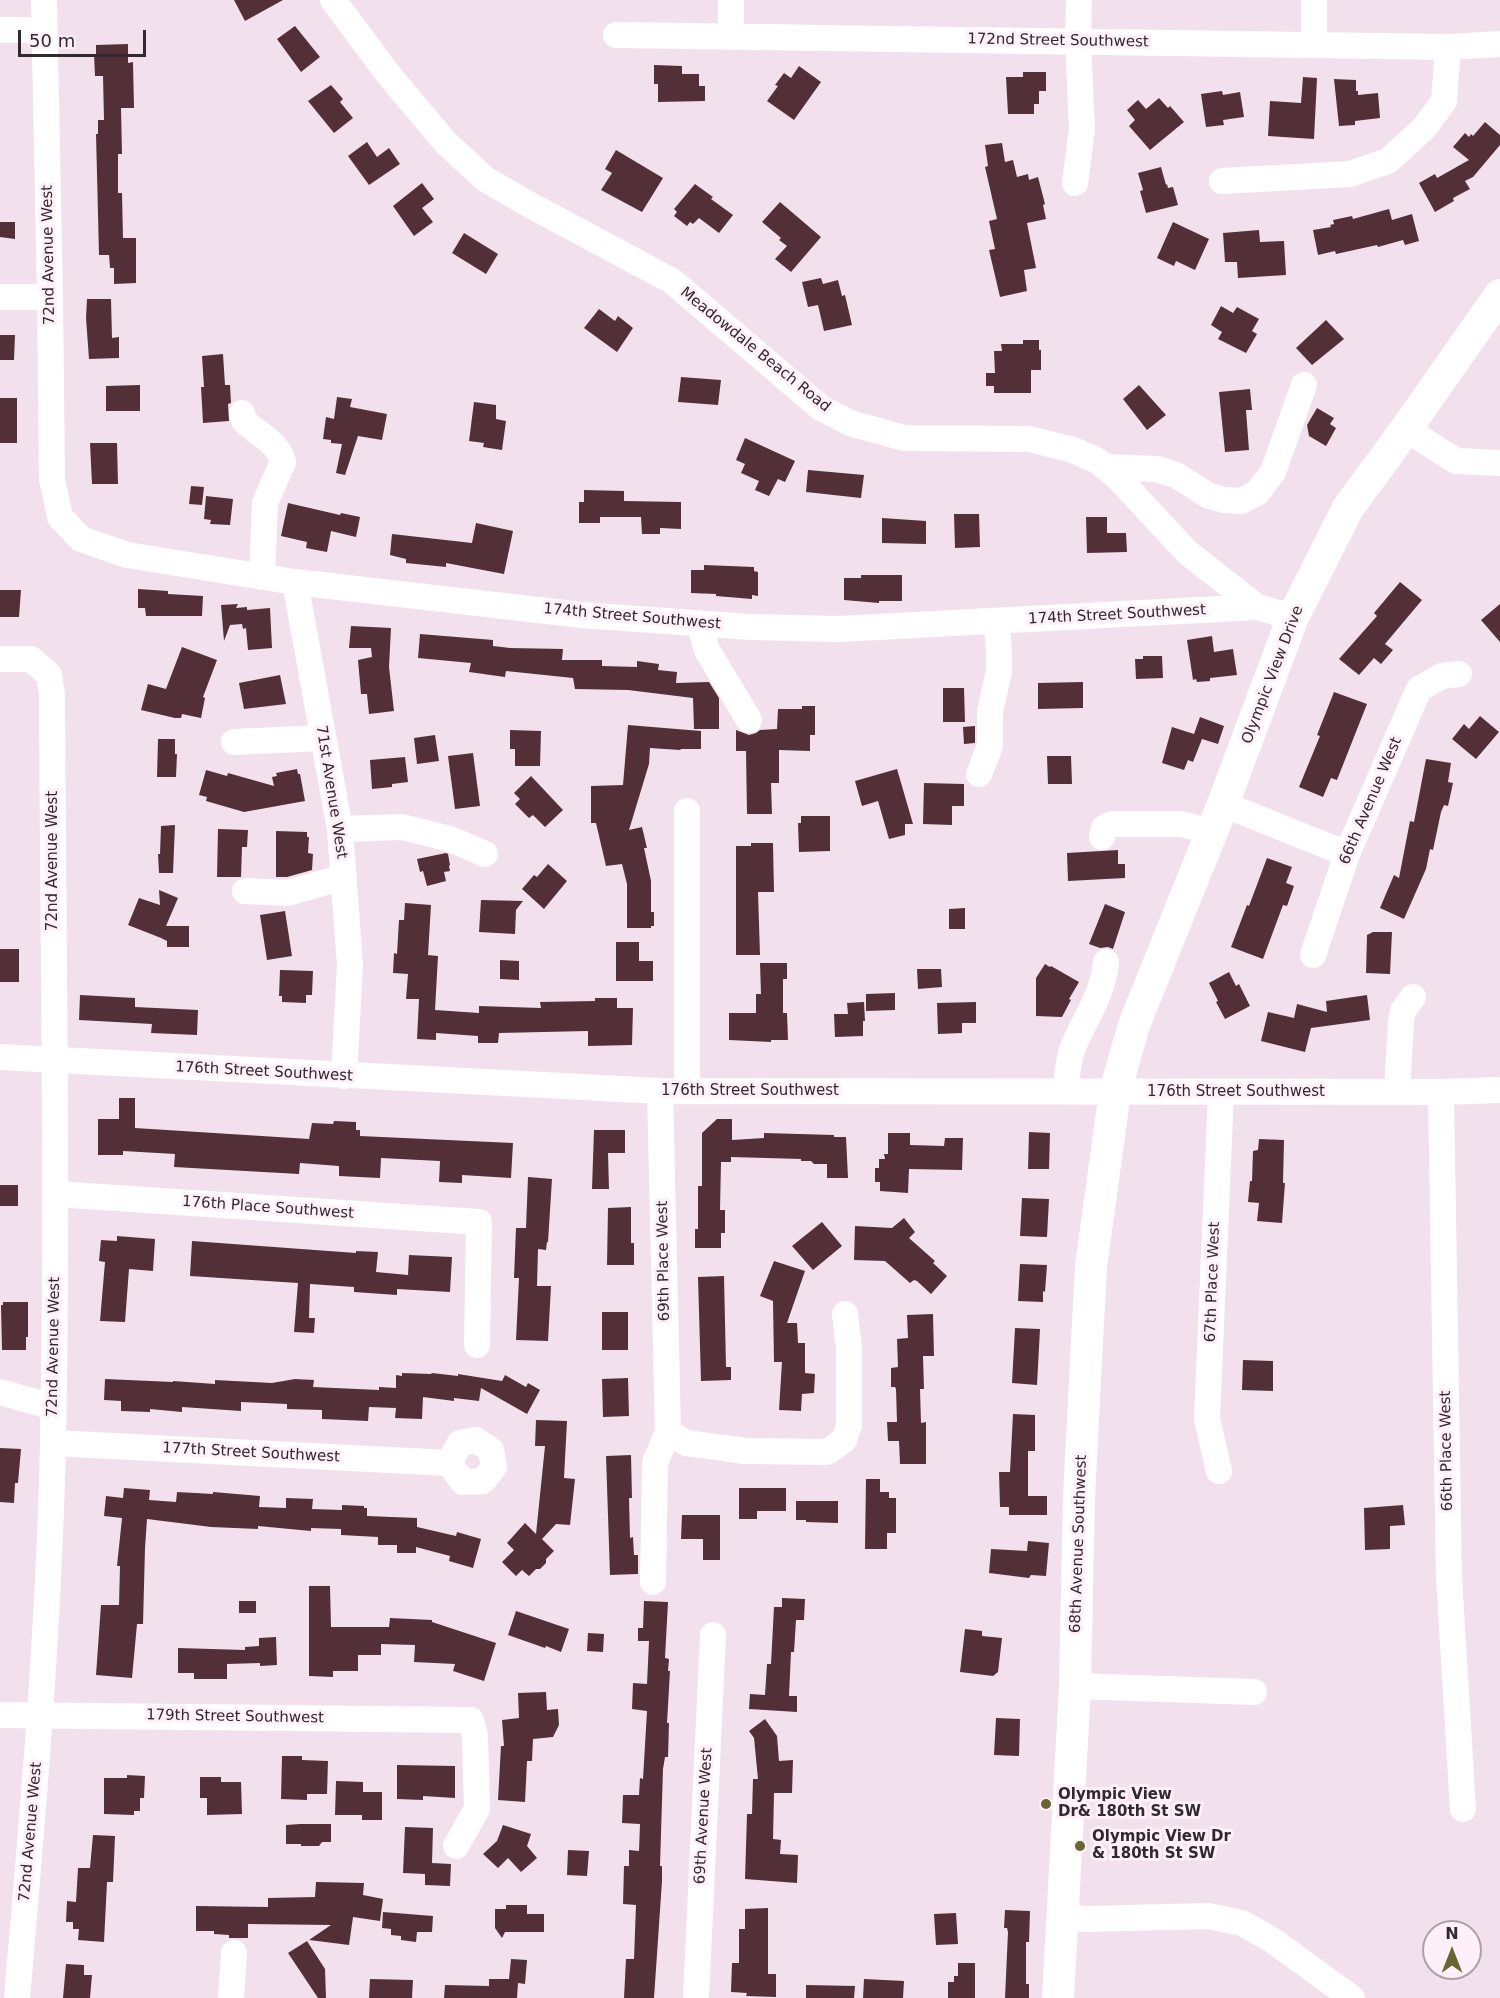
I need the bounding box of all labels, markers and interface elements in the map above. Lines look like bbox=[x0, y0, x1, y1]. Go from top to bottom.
scale bar bbox=[21, 18, 148, 56]
text: 50 m bbox=[29, 30, 75, 51]
street label: 172nd Street Southwest bbox=[967, 30, 1149, 52]
street label: 72nd Avenue West bbox=[39, 185, 59, 325]
street label: Meadowdale Beach Road bbox=[676, 284, 834, 416]
street label: 174th Street Southwest bbox=[543, 600, 721, 634]
street label: 174th Street Southwest bbox=[1028, 601, 1206, 629]
street label: Olympic View Drive bbox=[1238, 603, 1308, 747]
street label: 71st Avenue West bbox=[312, 724, 350, 860]
street label: 66th Avenue West bbox=[1336, 735, 1406, 867]
street label: 72nd Avenue West bbox=[44, 791, 62, 931]
street label: 176th Street Southwest bbox=[175, 1058, 353, 1086]
street label: 176th Street Southwest bbox=[661, 1082, 839, 1100]
street label: 176th Street Southwest bbox=[1147, 1083, 1325, 1101]
street label: 176th Place Southwest bbox=[181, 1193, 355, 1223]
street label: 69th Place West bbox=[654, 1200, 674, 1322]
street label: 67th Place West bbox=[1202, 1221, 1224, 1343]
street label: 72nd Avenue West bbox=[44, 1277, 64, 1417]
street label: 66th Place West bbox=[1437, 1390, 1457, 1512]
street label: 177th Street Southwest bbox=[162, 1439, 340, 1467]
street label: 68th Avenue Southwest bbox=[1067, 1454, 1091, 1634]
street label: 179th Street Southwest bbox=[146, 1706, 324, 1728]
street label: 69th Avenue West bbox=[691, 1747, 717, 1885]
street label: 72nd Avenue West bbox=[16, 1761, 46, 1903]
place label: Olympic View Dr& 180th St SW bbox=[1058, 1786, 1201, 1821]
marker: Olympic View Dr& 180th St SW bbox=[1039, 1797, 1053, 1811]
place label: Olympic View Dr & 180th St SW bbox=[1092, 1828, 1231, 1863]
marker: Olympic View Dr & 180th St SW bbox=[1073, 1839, 1087, 1853]
north arrow bbox=[1422, 1920, 1482, 1980]
text: N bbox=[1445, 1924, 1459, 1943]

